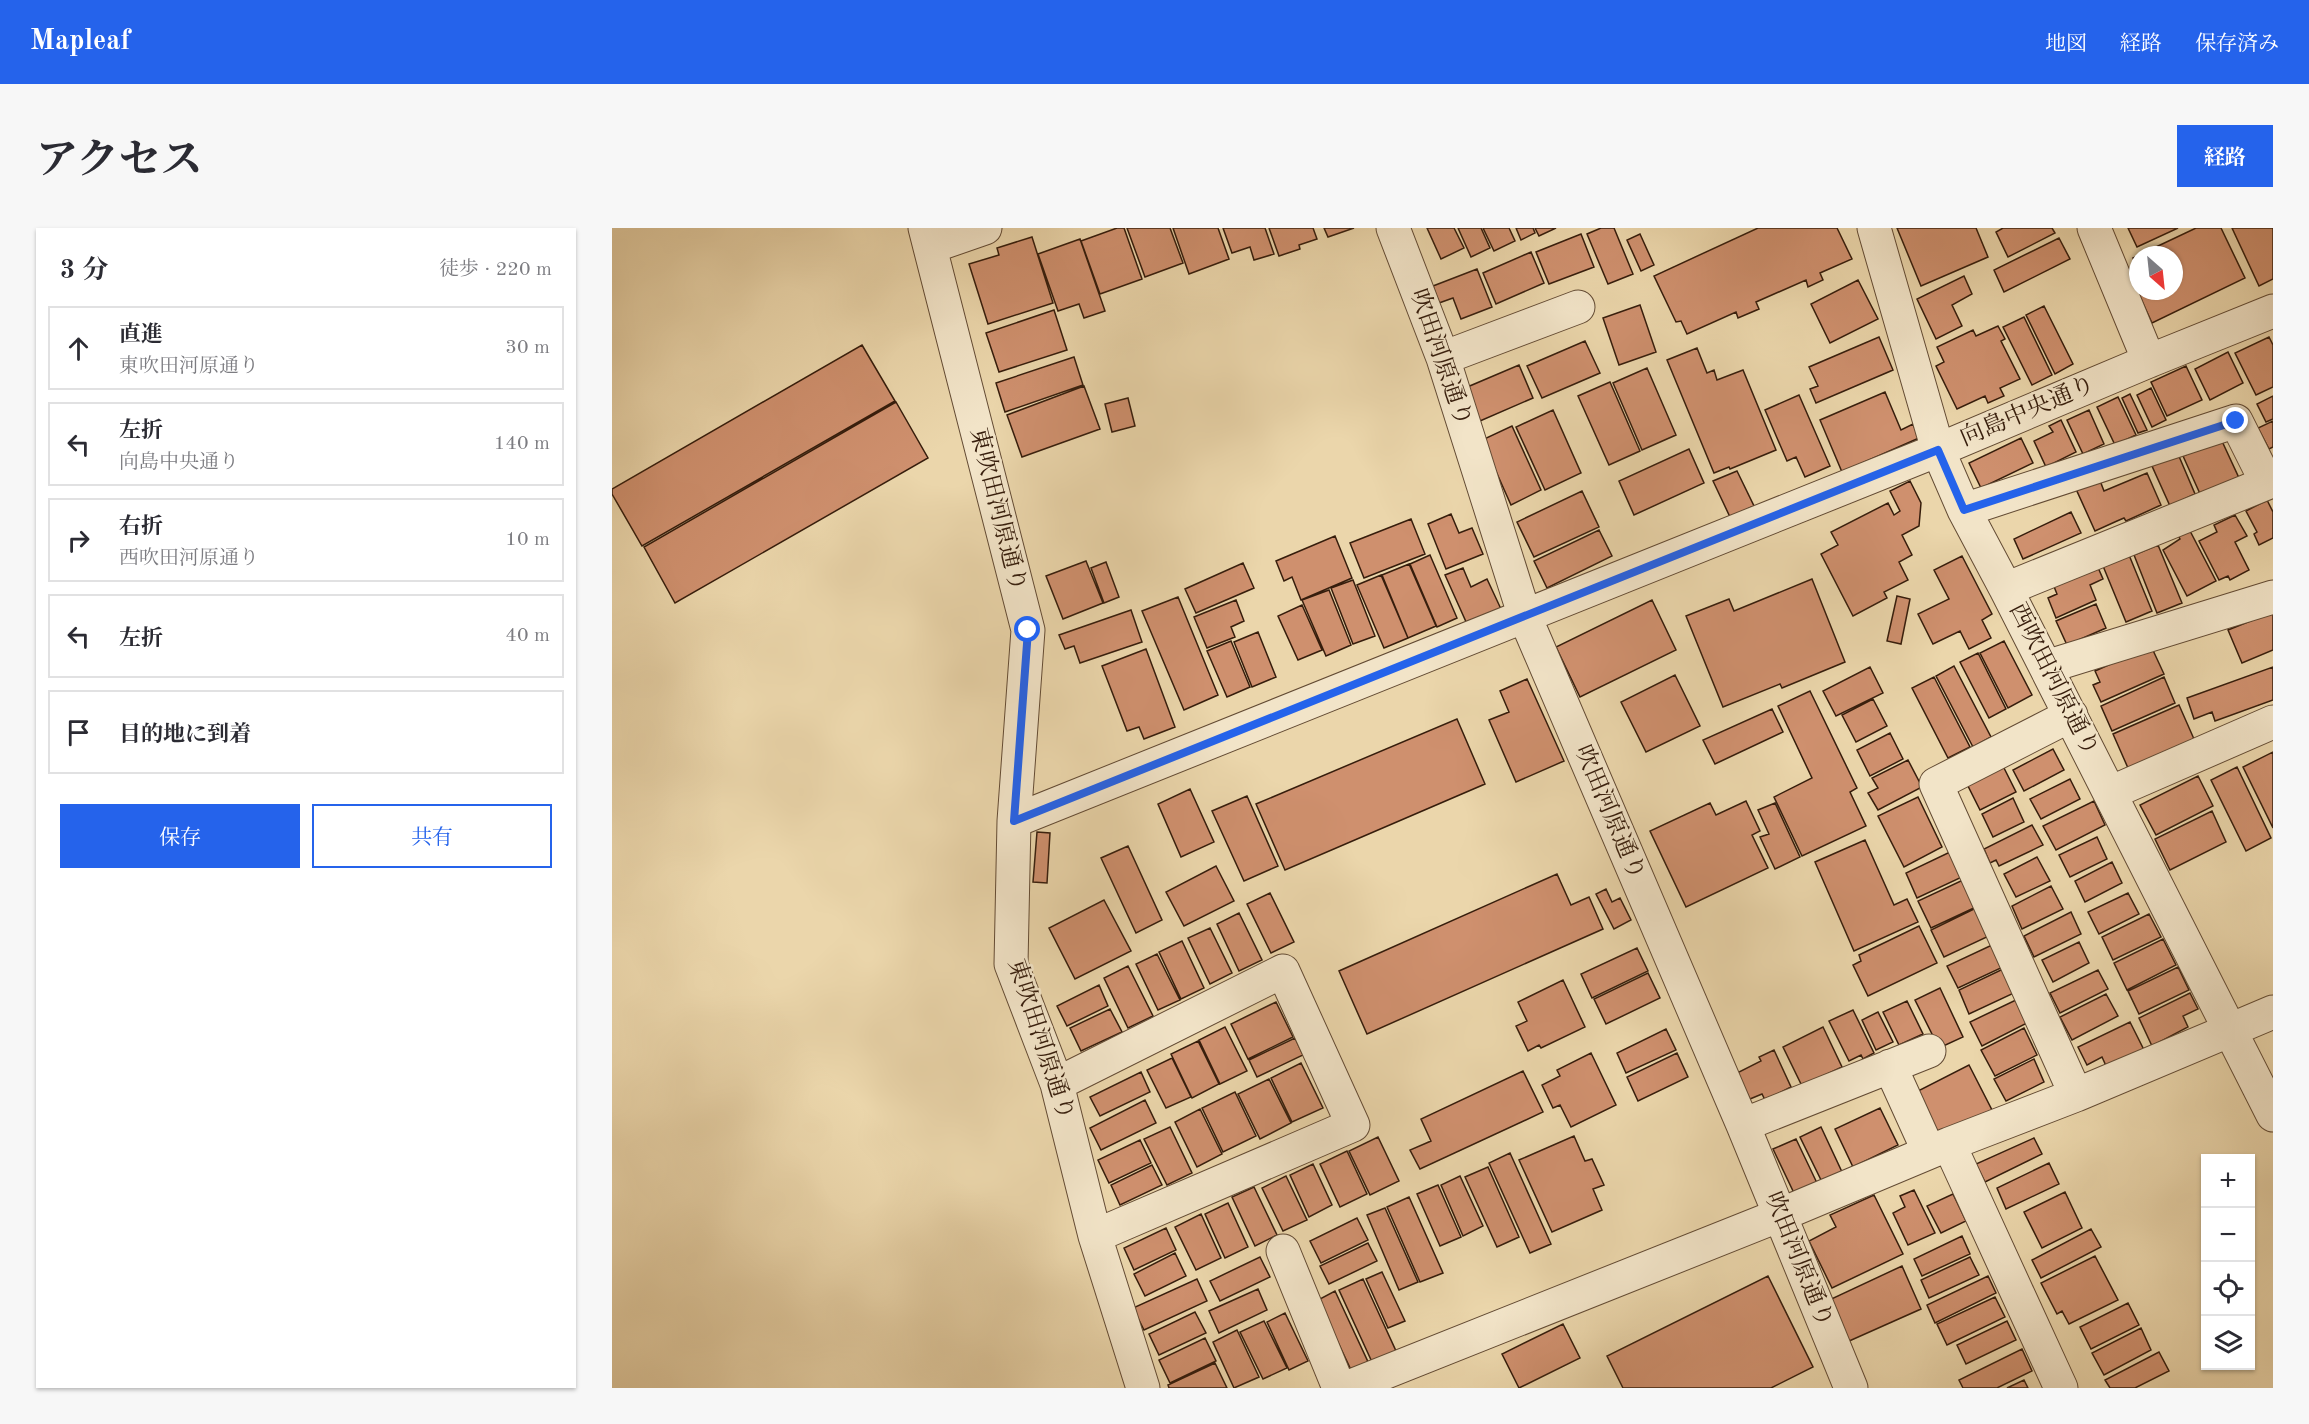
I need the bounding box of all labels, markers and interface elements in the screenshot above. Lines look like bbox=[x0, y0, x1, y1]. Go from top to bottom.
text: Mapleaf bbox=[30, 28, 130, 56]
text: 地図 bbox=[2045, 34, 2087, 55]
text: 経路 bbox=[2120, 34, 2162, 55]
text: 保存済み bbox=[2195, 34, 2279, 55]
button: 経路 bbox=[2177, 125, 2273, 187]
text: アクセス bbox=[36, 141, 203, 183]
north arrow bbox=[2129, 246, 2183, 300]
text: 3 分 bbox=[60, 258, 108, 284]
text: 徒歩 · 220 m bbox=[439, 260, 552, 280]
street label: 吹田河原通り bbox=[1405, 285, 1478, 430]
text: 直進 bbox=[119, 324, 163, 346]
icon: ahead bbox=[62, 332, 95, 365]
text: 30 m bbox=[505, 338, 550, 358]
text: 東吹田河原通り bbox=[119, 357, 259, 377]
street label: 向島中央通り bbox=[1956, 370, 2099, 451]
route end bbox=[2222, 407, 2248, 433]
text: 左折 bbox=[119, 420, 163, 442]
street label: 東吹田河原通り bbox=[965, 425, 1032, 594]
icon: left bbox=[62, 428, 95, 461]
text: 140 m bbox=[494, 434, 550, 454]
text: 向島中央通り bbox=[119, 453, 239, 473]
text: 右折 bbox=[119, 516, 163, 538]
icon: right bbox=[62, 524, 95, 557]
text: 10 m bbox=[505, 530, 550, 550]
text: 西吹田河原通り bbox=[119, 549, 259, 569]
street label: 西吹田河原通り bbox=[2004, 598, 2105, 760]
route start bbox=[1014, 616, 1040, 642]
icon: left bbox=[62, 620, 95, 653]
text: 40 m bbox=[505, 626, 550, 646]
text: 左折 bbox=[119, 628, 163, 650]
icon: arrive bbox=[62, 716, 95, 749]
text: 目的地に到着 bbox=[119, 724, 251, 746]
street label: 吹田河原通り bbox=[1570, 741, 1651, 884]
button: 保存 bbox=[60, 804, 300, 868]
button: 共有 bbox=[312, 804, 552, 868]
street label: 東吹田河原通り bbox=[1003, 955, 1080, 1124]
map controls bbox=[2201, 1154, 2255, 1370]
button: + bbox=[2201, 1154, 2255, 1208]
street label: 吹田河原通り bbox=[1760, 1188, 1839, 1331]
button: − bbox=[2201, 1208, 2255, 1262]
button: locate bbox=[2201, 1262, 2255, 1316]
button: layers bbox=[2201, 1316, 2255, 1370]

